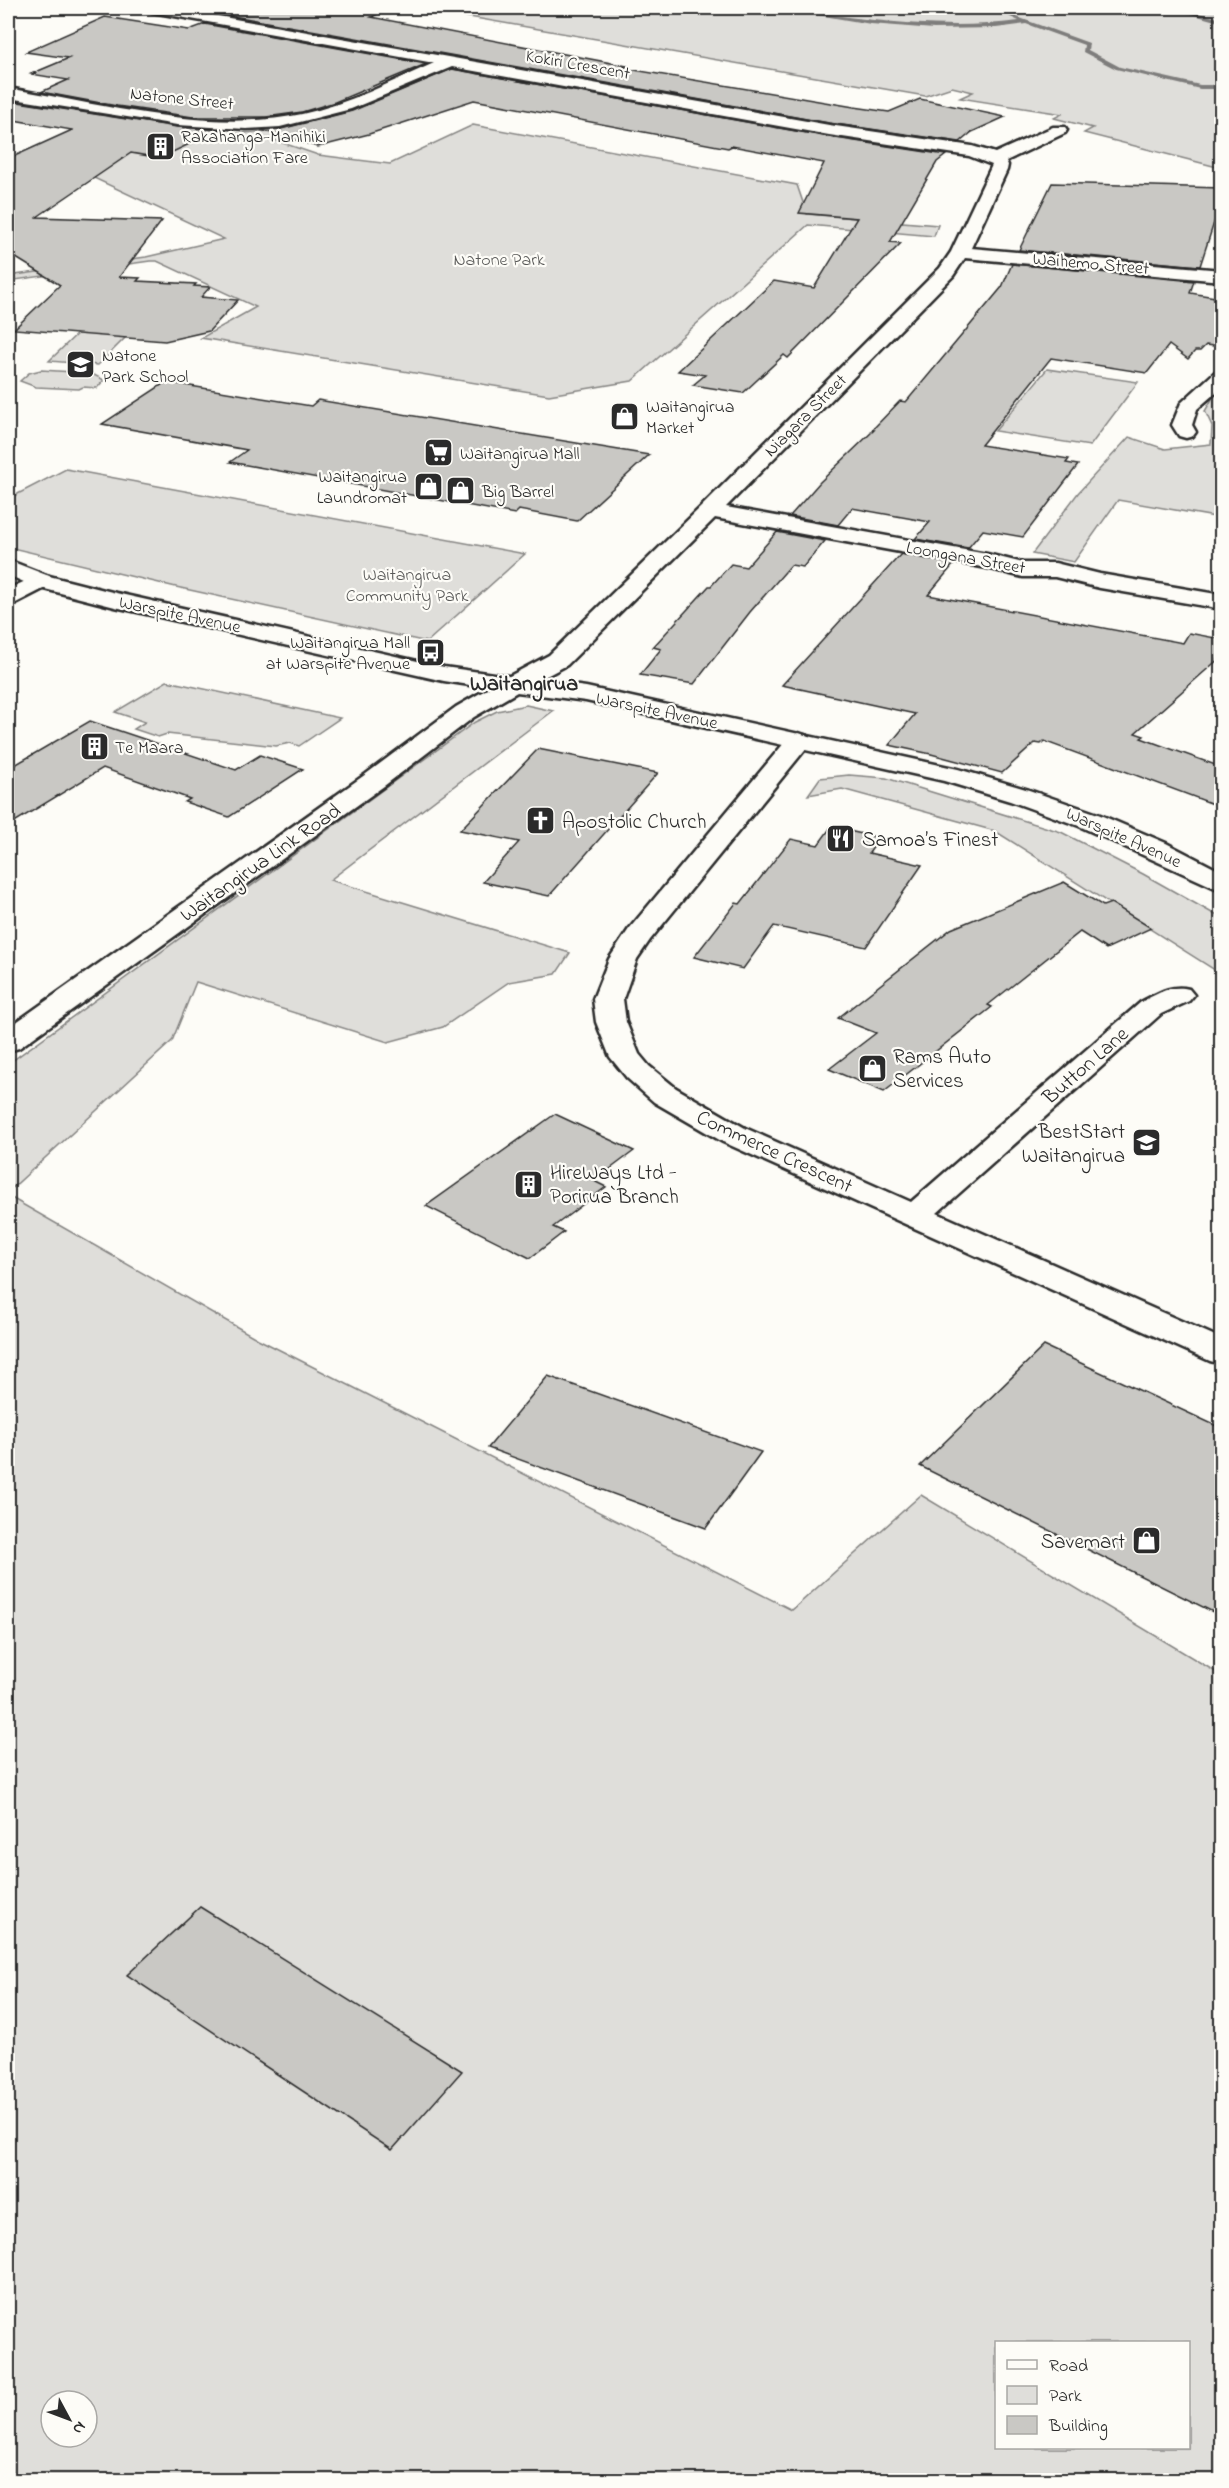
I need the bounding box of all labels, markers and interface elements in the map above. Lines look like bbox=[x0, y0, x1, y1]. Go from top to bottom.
street label: Kokiri Crescent bbox=[523, 44, 632, 88]
street label: Natone Street bbox=[129, 82, 235, 118]
place label: Rakahanga-Manihiki Association Fare bbox=[181, 125, 326, 172]
building icon: Rakahanga-Manihiki Association Fare bbox=[144, 130, 176, 162]
street label: Waihemo Street bbox=[1032, 247, 1150, 283]
park label: Natone Park bbox=[453, 248, 545, 274]
place label: Natone Park School bbox=[102, 344, 188, 391]
school or university icon: Natone Park School bbox=[65, 349, 97, 381]
street label: Niagara Street bbox=[759, 369, 855, 465]
place label: Waitangirua Market bbox=[646, 395, 734, 442]
shop icon: Waitangirua Market bbox=[609, 400, 641, 432]
supermarket icon: Waitangirua Mall bbox=[423, 437, 455, 469]
place label: Waitangirua Mall bbox=[460, 442, 580, 469]
place label: Waitangirua Laundromat bbox=[317, 465, 407, 512]
shop icon: Waitangirua Laundromat bbox=[412, 470, 444, 502]
shop icon: Big Barrel bbox=[445, 475, 477, 507]
place label: Big Barrel bbox=[481, 480, 554, 507]
street label: Loongana Street bbox=[904, 536, 1027, 583]
park label: Waitangirua Community Park bbox=[346, 563, 468, 610]
street label: Warspite Avenue bbox=[116, 590, 244, 642]
place label: Waitangirua Mall at Warspite Avenue bbox=[266, 631, 411, 678]
bus stop icon: Waitangirua Mall at Warspite Avenue bbox=[415, 636, 447, 668]
district label: Waitangirua bbox=[470, 669, 578, 702]
street label: Warspite Avenue bbox=[593, 686, 721, 738]
building icon: Te Maara bbox=[78, 731, 110, 763]
place label: Te Maara bbox=[115, 736, 184, 762]
street label: Waitangirua Link Road bbox=[175, 797, 349, 932]
street label: Warspite Avenue bbox=[1061, 802, 1186, 876]
church icon: Apostolic Church bbox=[525, 805, 557, 837]
place label: Apostolic Church bbox=[562, 808, 706, 838]
restaurant icon: Samoa’s Finest bbox=[825, 823, 857, 855]
place label: Samoa’s Finest bbox=[862, 826, 998, 856]
street label: Button Lane bbox=[1036, 1020, 1136, 1113]
place label: Rams Auto Services bbox=[893, 1043, 991, 1097]
shop icon: Rams Auto Services bbox=[856, 1052, 888, 1084]
street label: Commerce Crescent bbox=[691, 1103, 857, 1202]
place label: BestStart Waitangirua bbox=[1022, 1118, 1125, 1174]
school or university icon: BestStart Waitangirua bbox=[1130, 1127, 1162, 1159]
place label: HireWays Ltd - Porirua Branch bbox=[550, 1159, 679, 1213]
building icon: HireWays Ltd - Porirua Branch bbox=[513, 1168, 545, 1200]
shop icon: Savemart bbox=[1130, 1525, 1162, 1557]
place label: Savemart bbox=[1041, 1528, 1125, 1558]
legend bbox=[995, 2341, 1190, 2449]
text: Road bbox=[1049, 2354, 1088, 2380]
text: Park bbox=[1049, 2384, 1082, 2410]
north arrow bbox=[39, 2389, 99, 2449]
text: Building bbox=[1048, 2414, 1108, 2441]
text: N bbox=[66, 2416, 91, 2440]

